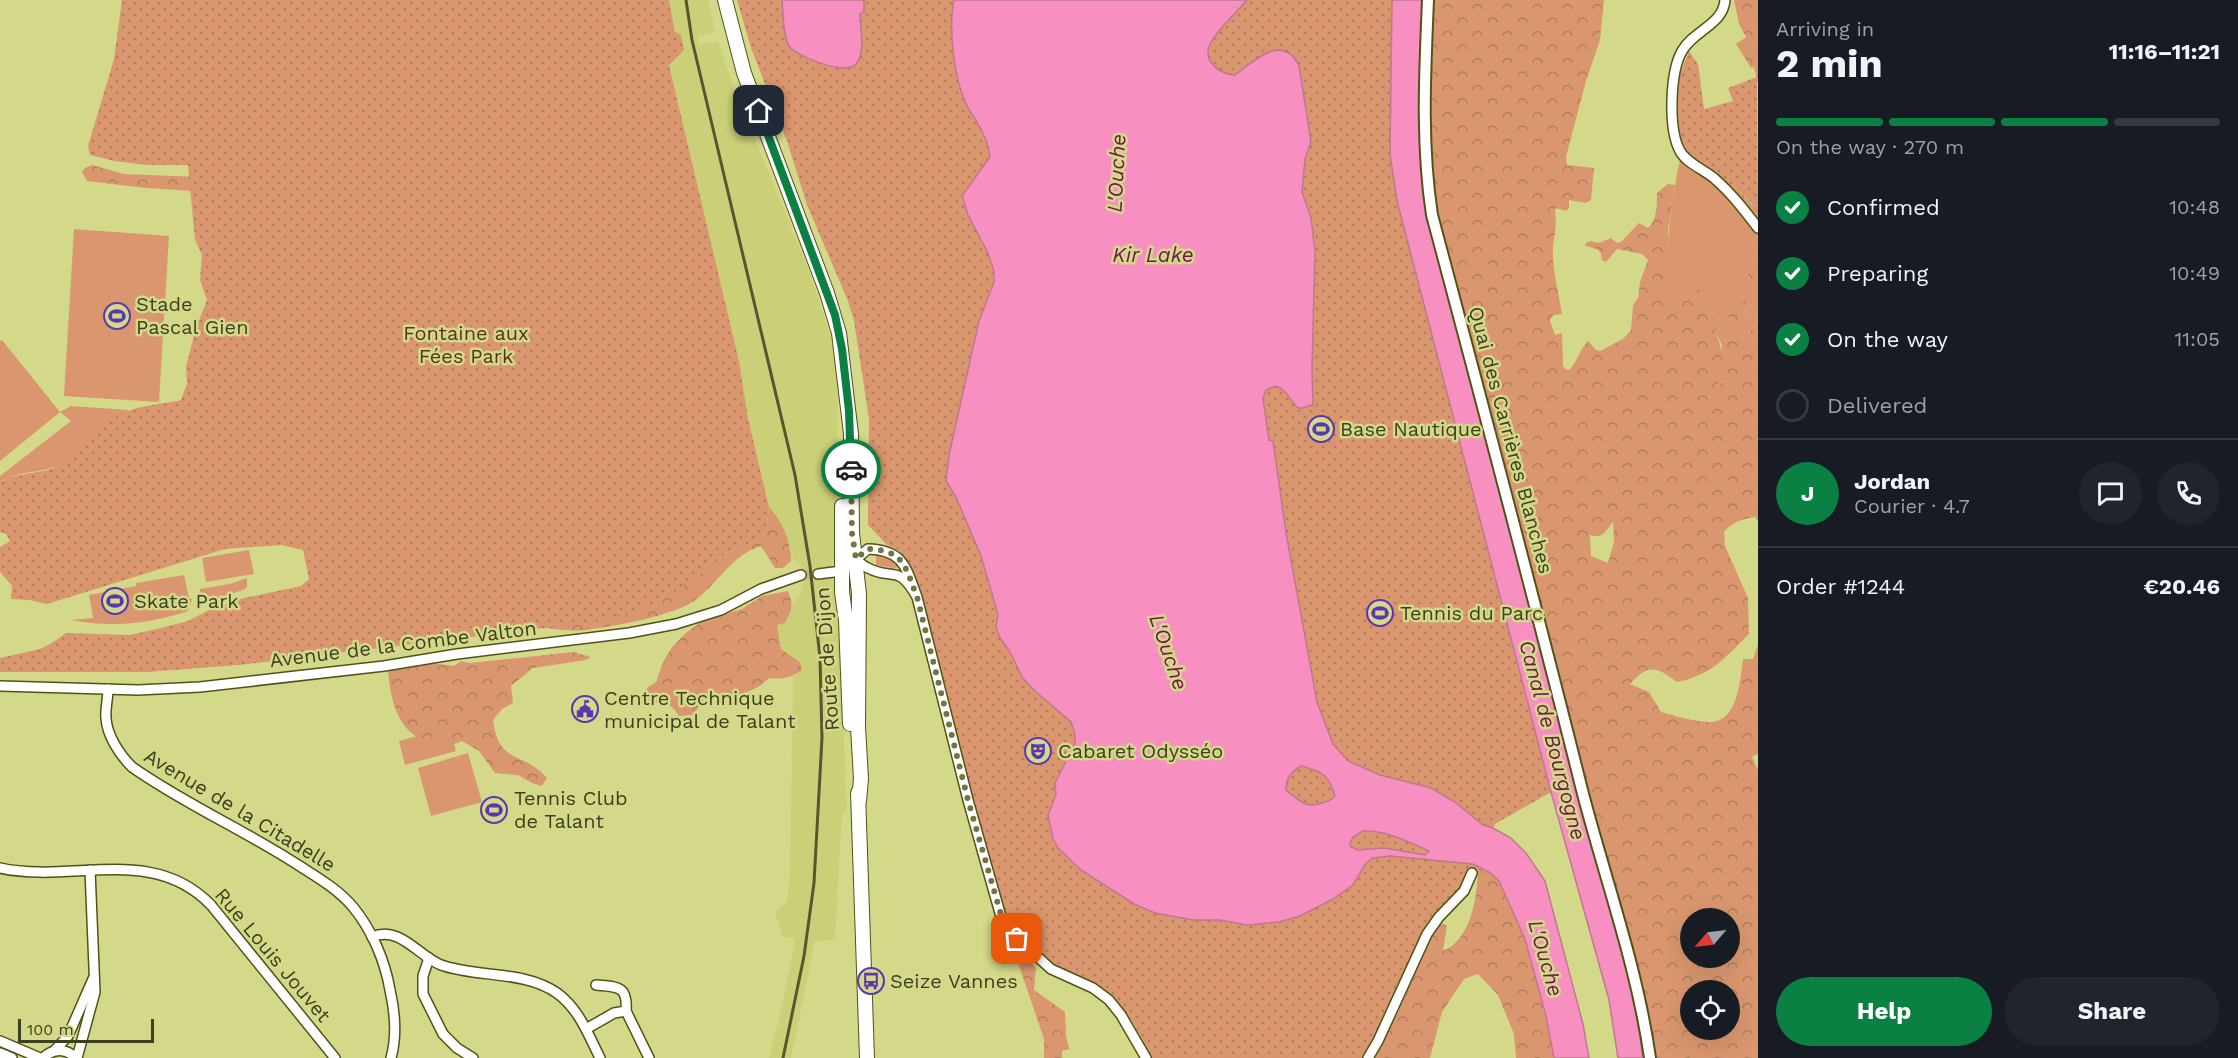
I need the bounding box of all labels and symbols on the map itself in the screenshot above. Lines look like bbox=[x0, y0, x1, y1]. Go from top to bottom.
pin bbox=[733, 85, 784, 136]
water label: L'Ouche bbox=[1101, 133, 1131, 213]
water label: Kir Lake bbox=[1112, 242, 1194, 267]
place label: Stade Pascal Gien bbox=[136, 292, 249, 339]
sports icon: Stade Pascal Gien bbox=[102, 301, 132, 331]
street label: Quai des Carrières Blanches bbox=[1464, 304, 1558, 576]
park label: Fontaine aux Fées Park bbox=[403, 321, 529, 368]
sports icon: Base Nautique bbox=[1306, 414, 1336, 444]
place label: Base Nautique bbox=[1340, 417, 1482, 441]
courier bbox=[821, 439, 881, 499]
sports icon: Skate Park bbox=[100, 586, 130, 616]
street label: Route de Dijon bbox=[810, 586, 844, 732]
place label: Skate Park bbox=[134, 589, 239, 613]
sports icon: Tennis du Parc bbox=[1365, 598, 1395, 628]
place label: Tennis du Parc bbox=[1400, 601, 1543, 625]
water label: L'Ouche bbox=[1144, 611, 1194, 693]
street label: Avenue de la Combe Valton bbox=[268, 616, 538, 672]
water label: Canal de Bourgogne bbox=[1514, 637, 1592, 843]
place label: Centre Technique municipal de Talant bbox=[604, 686, 796, 733]
public building icon: Centre Technique municipal de Talant bbox=[570, 694, 600, 724]
theatre icon: Cabaret Odysséo bbox=[1023, 736, 1053, 766]
place label: Cabaret Odysséo bbox=[1058, 739, 1223, 763]
street label: Avenue de la Citadelle bbox=[140, 743, 340, 877]
place label: Tennis Club de Talant bbox=[514, 786, 628, 833]
sports icon: Tennis Club de Talant bbox=[479, 795, 509, 825]
street label: Rue Louis Jouvet bbox=[210, 883, 336, 1027]
north arrow bbox=[1680, 908, 1740, 968]
pin bbox=[991, 913, 1042, 964]
water label: L'Ouche bbox=[1523, 917, 1569, 999]
bus stop icon: Seize Vannes bbox=[856, 966, 886, 996]
place label: Seize Vannes bbox=[890, 969, 1018, 993]
scale bar bbox=[18, 1016, 154, 1044]

